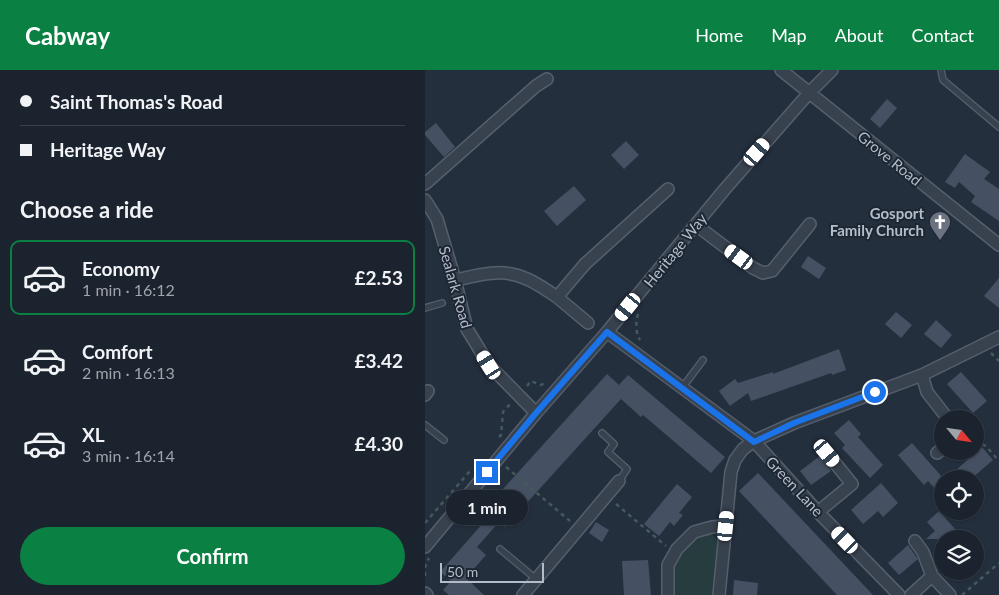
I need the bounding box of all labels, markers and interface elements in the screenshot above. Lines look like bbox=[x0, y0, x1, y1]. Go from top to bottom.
text: Cabway bbox=[25, 21, 110, 50]
text: Home bbox=[695, 24, 743, 46]
text: Map bbox=[771, 24, 807, 46]
text: About bbox=[835, 24, 884, 46]
text: Contact bbox=[912, 24, 974, 46]
text: Saint Thomas's Road bbox=[50, 90, 223, 113]
street label: Grove Road bbox=[854, 127, 926, 189]
car bbox=[741, 136, 772, 168]
text: Heritage Way bbox=[50, 138, 166, 161]
text: Choose a ride bbox=[20, 196, 154, 223]
place label: Gosport Family Church bbox=[830, 204, 924, 239]
street label: Heritage Way bbox=[640, 209, 710, 291]
church icon: Gosport Family Church bbox=[928, 210, 952, 241]
car bbox=[722, 242, 755, 272]
street label: Sealark Road bbox=[436, 244, 476, 330]
icon: car bbox=[22, 255, 67, 300]
text: Economy bbox=[82, 257, 160, 280]
text: £2.53 bbox=[354, 266, 403, 289]
text: 1 min · 16:12 bbox=[82, 280, 175, 299]
car bbox=[612, 291, 643, 323]
icon: car bbox=[22, 338, 67, 383]
text: Comfort bbox=[82, 340, 153, 363]
car bbox=[474, 348, 503, 382]
text: £3.42 bbox=[354, 349, 403, 372]
text: 2 min · 16:13 bbox=[82, 363, 175, 382]
route start bbox=[864, 381, 886, 403]
north arrow bbox=[934, 410, 984, 460]
map controls bbox=[934, 410, 984, 580]
icon: car bbox=[22, 421, 67, 466]
text: XL bbox=[82, 423, 105, 446]
text: £4.30 bbox=[354, 432, 403, 455]
car bbox=[811, 437, 842, 469]
text: 3 min · 16:14 bbox=[82, 446, 175, 465]
street label: Green Lane bbox=[763, 452, 827, 520]
route end bbox=[476, 461, 498, 483]
button: locate bbox=[934, 470, 984, 520]
callout: 1 min bbox=[446, 490, 528, 524]
text: 1 min bbox=[467, 498, 507, 517]
car bbox=[716, 510, 735, 542]
car bbox=[829, 524, 860, 556]
button: Confirm bbox=[20, 527, 405, 585]
button: layers bbox=[934, 530, 984, 580]
scale bar bbox=[440, 560, 544, 583]
text: 50 m bbox=[447, 563, 478, 580]

